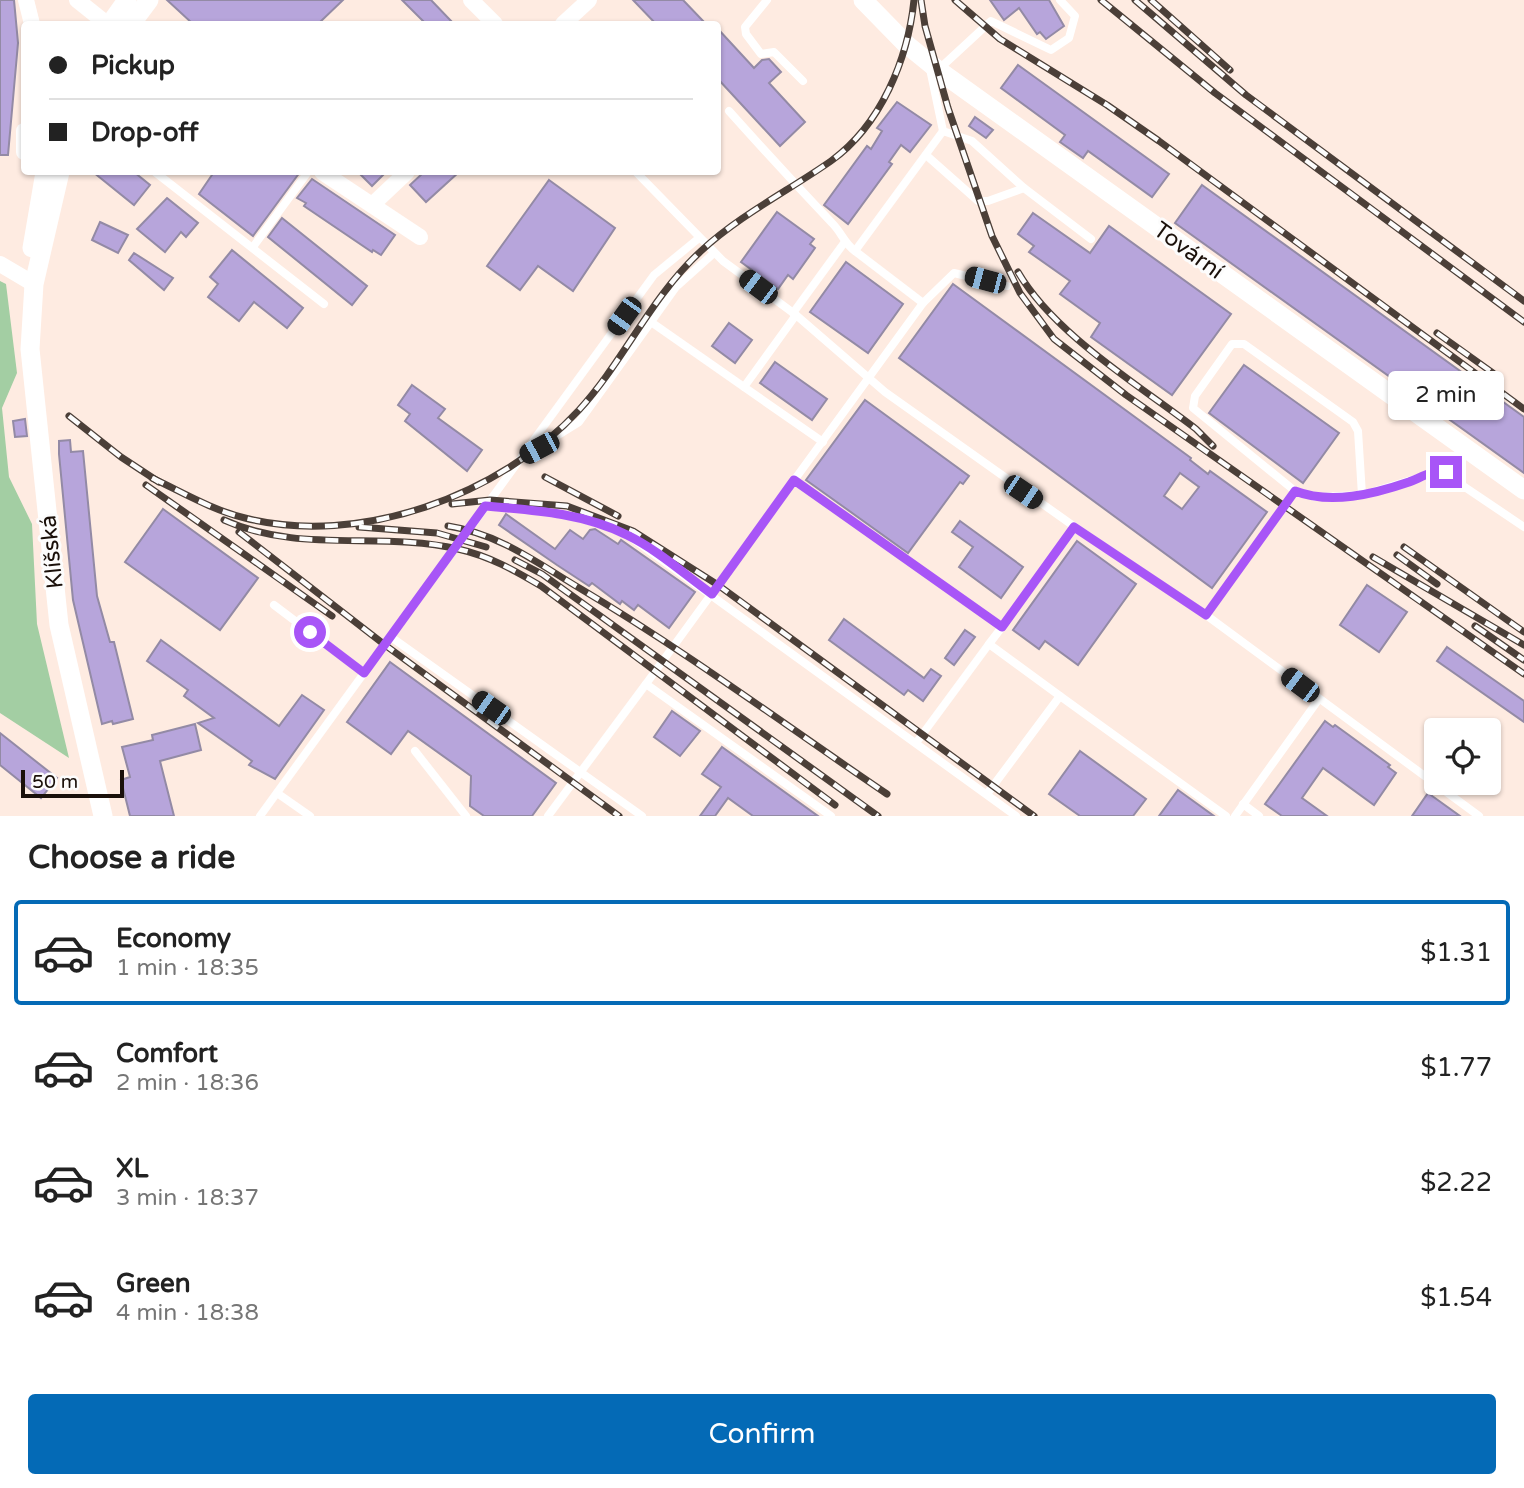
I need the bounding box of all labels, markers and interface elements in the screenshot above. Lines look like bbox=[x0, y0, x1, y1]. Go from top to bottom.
text: Pickup bbox=[91, 50, 175, 81]
text: Drop-off bbox=[91, 117, 198, 148]
street label: Tovární bbox=[1148, 216, 1229, 286]
car bbox=[962, 264, 1009, 296]
car bbox=[735, 266, 782, 308]
car bbox=[604, 293, 645, 339]
callout: 2 min bbox=[1388, 370, 1504, 420]
text: 2 min bbox=[1415, 381, 1477, 409]
car bbox=[516, 429, 563, 467]
route end bbox=[1430, 456, 1462, 488]
car bbox=[1000, 472, 1047, 512]
street label: Klíšská bbox=[34, 514, 70, 590]
route start bbox=[294, 616, 326, 648]
car bbox=[1277, 664, 1324, 706]
car bbox=[468, 687, 515, 729]
map controls bbox=[1424, 718, 1501, 795]
button: locate bbox=[1424, 718, 1501, 795]
scale bar bbox=[21, 767, 124, 799]
text: 50 m bbox=[32, 771, 78, 793]
text: Choose a ride bbox=[28, 839, 235, 877]
icon: car bbox=[32, 921, 95, 984]
text: Economy bbox=[116, 923, 231, 954]
text: $1.31 bbox=[1420, 937, 1492, 968]
text: 1 min · 18:35 bbox=[116, 954, 259, 982]
icon: car bbox=[32, 1036, 95, 1099]
text: Comfort bbox=[116, 1038, 218, 1069]
text: $1.77 bbox=[1420, 1052, 1492, 1083]
text: 2 min · 18:36 bbox=[116, 1069, 259, 1097]
icon: car bbox=[32, 1151, 95, 1214]
text: XL bbox=[116, 1153, 148, 1184]
text: $2.22 bbox=[1420, 1167, 1492, 1198]
text: 3 min · 18:37 bbox=[116, 1184, 259, 1212]
icon: car bbox=[32, 1266, 95, 1329]
text: Green bbox=[116, 1268, 191, 1299]
text: $1.54 bbox=[1420, 1282, 1492, 1313]
text: 4 min · 18:38 bbox=[116, 1299, 259, 1327]
button: Confirm bbox=[28, 1394, 1496, 1474]

